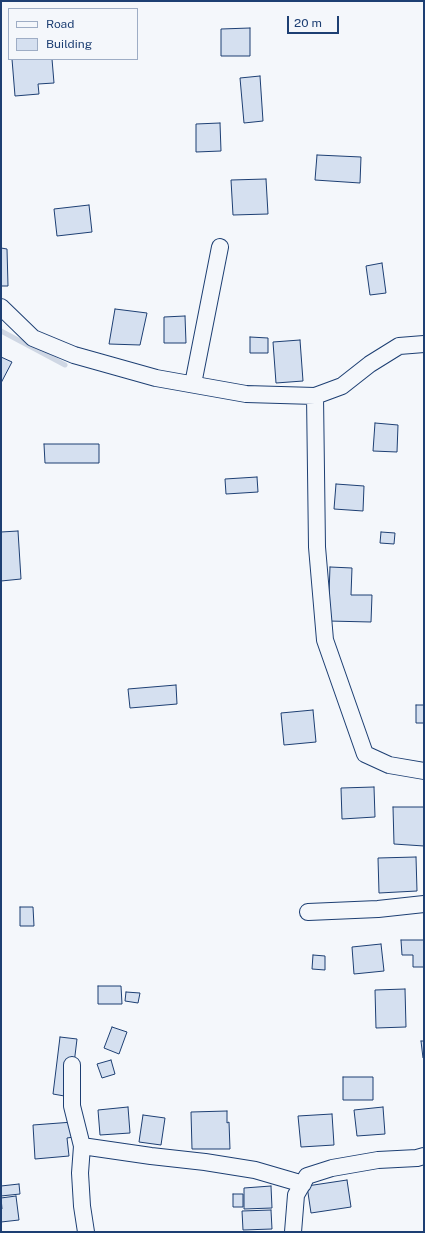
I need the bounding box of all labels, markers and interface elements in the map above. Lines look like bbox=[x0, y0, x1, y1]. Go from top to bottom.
legend bbox=[8, 8, 138, 60]
scale bar bbox=[289, 8, 341, 34]
text: 20 m bbox=[294, 16, 322, 30]
text: Road bbox=[46, 17, 74, 31]
text: Building bbox=[46, 37, 92, 51]

